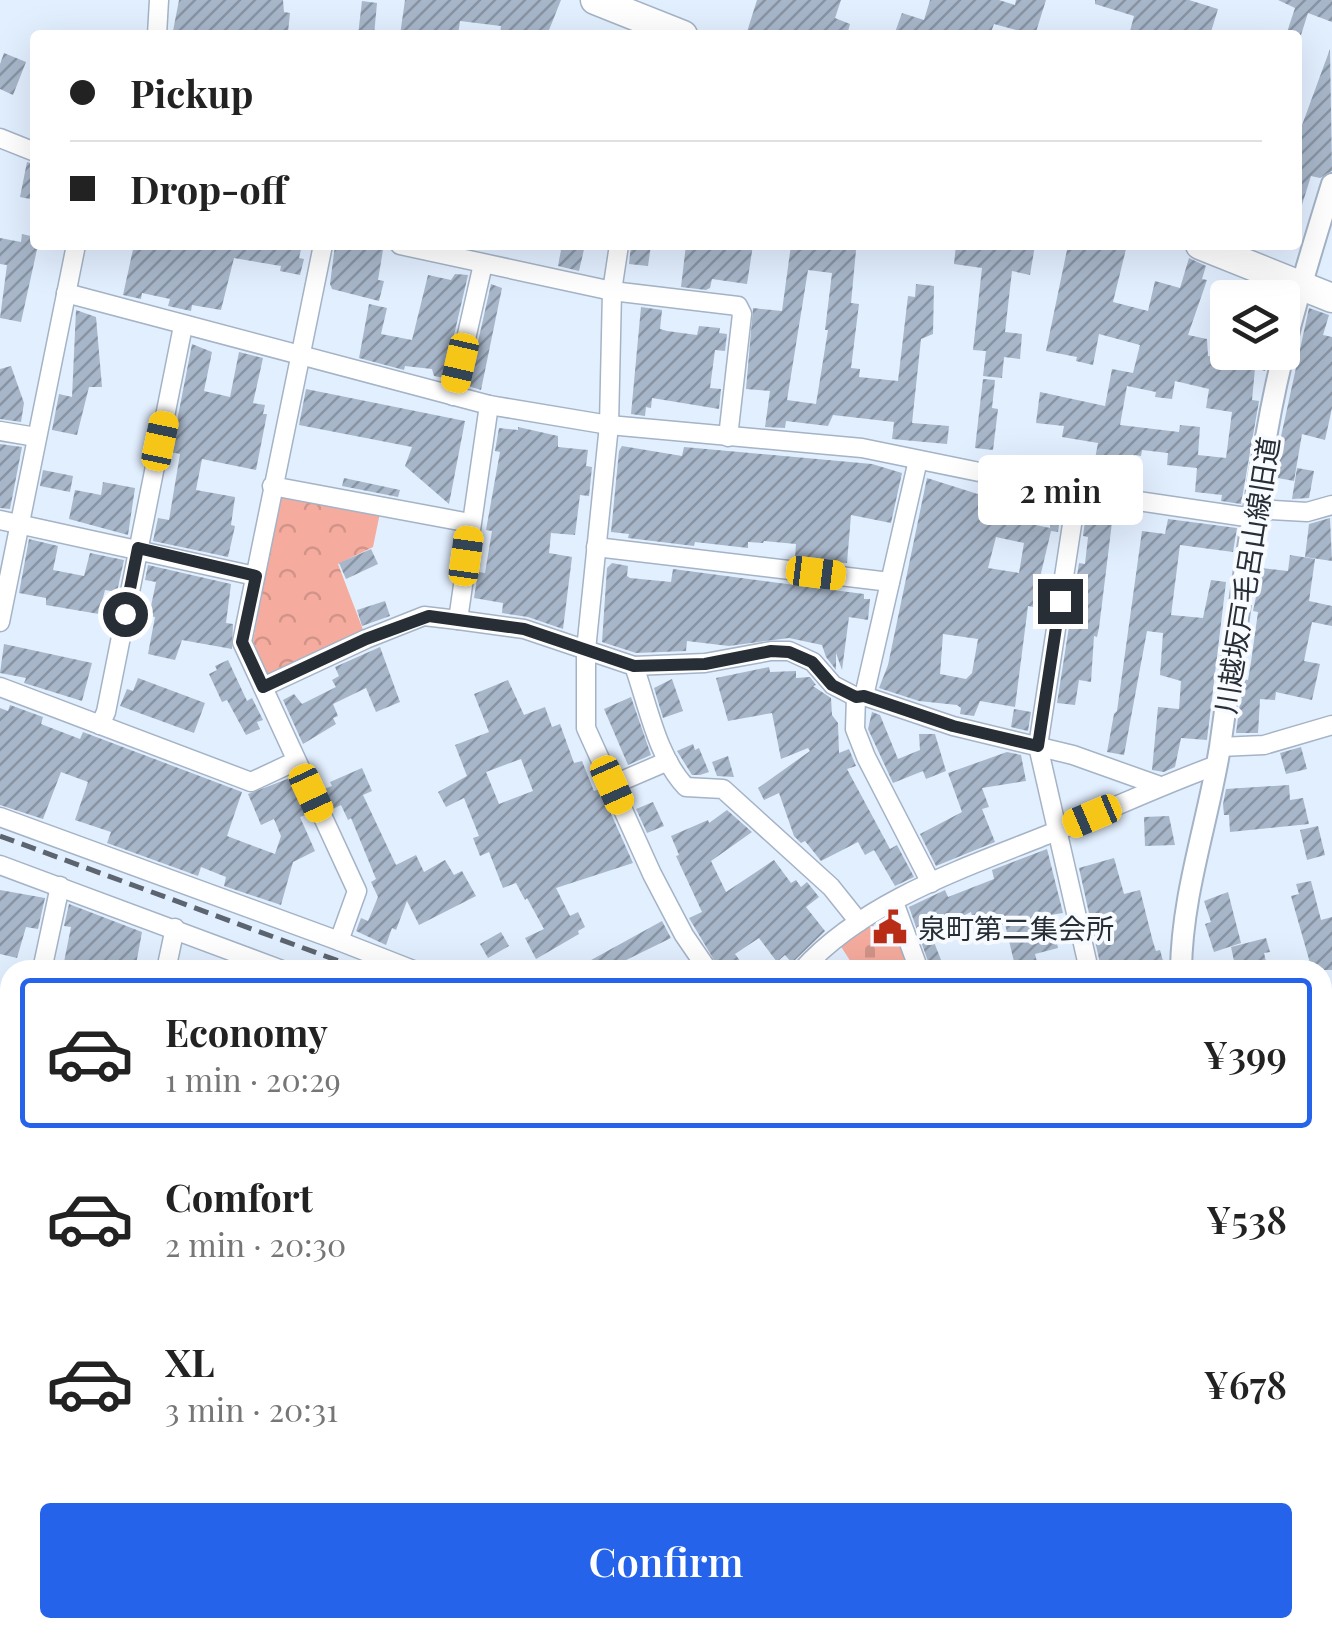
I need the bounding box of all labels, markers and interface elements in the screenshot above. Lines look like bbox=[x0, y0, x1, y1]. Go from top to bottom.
text: Pickup bbox=[130, 67, 253, 118]
text: Drop-off bbox=[130, 163, 287, 214]
map controls bbox=[1210, 280, 1300, 370]
button: layers bbox=[1210, 280, 1300, 370]
car bbox=[439, 330, 481, 396]
car bbox=[139, 409, 181, 473]
street label: 川越坂戸毛呂山線旧道 bbox=[1206, 434, 1286, 716]
callout: 2 min bbox=[978, 456, 1142, 526]
text: 2 min bbox=[1020, 468, 1101, 511]
car bbox=[447, 524, 485, 588]
car bbox=[784, 554, 848, 592]
route end bbox=[1038, 579, 1083, 624]
route start bbox=[103, 592, 148, 637]
car bbox=[586, 751, 638, 819]
car bbox=[285, 759, 337, 827]
car bbox=[1059, 790, 1125, 842]
public building icon: 泉町第二集会所 bbox=[871, 908, 909, 946]
place label: 泉町第二集会所 bbox=[918, 909, 1114, 946]
text: Economy bbox=[165, 1006, 328, 1057]
icon: car bbox=[45, 1008, 135, 1098]
text: ¥399 bbox=[1203, 1028, 1287, 1079]
text: 1 min · 20:29 bbox=[165, 1057, 341, 1100]
text: Comfort bbox=[165, 1171, 313, 1222]
icon: car bbox=[45, 1173, 135, 1263]
text: ¥538 bbox=[1206, 1193, 1287, 1244]
text: 2 min · 20:30 bbox=[165, 1222, 346, 1265]
text: XL bbox=[165, 1336, 214, 1387]
icon: car bbox=[45, 1338, 135, 1428]
text: ¥678 bbox=[1203, 1358, 1287, 1409]
text: 3 min · 20:31 bbox=[165, 1387, 338, 1430]
button: Confirm bbox=[40, 1503, 1292, 1618]

